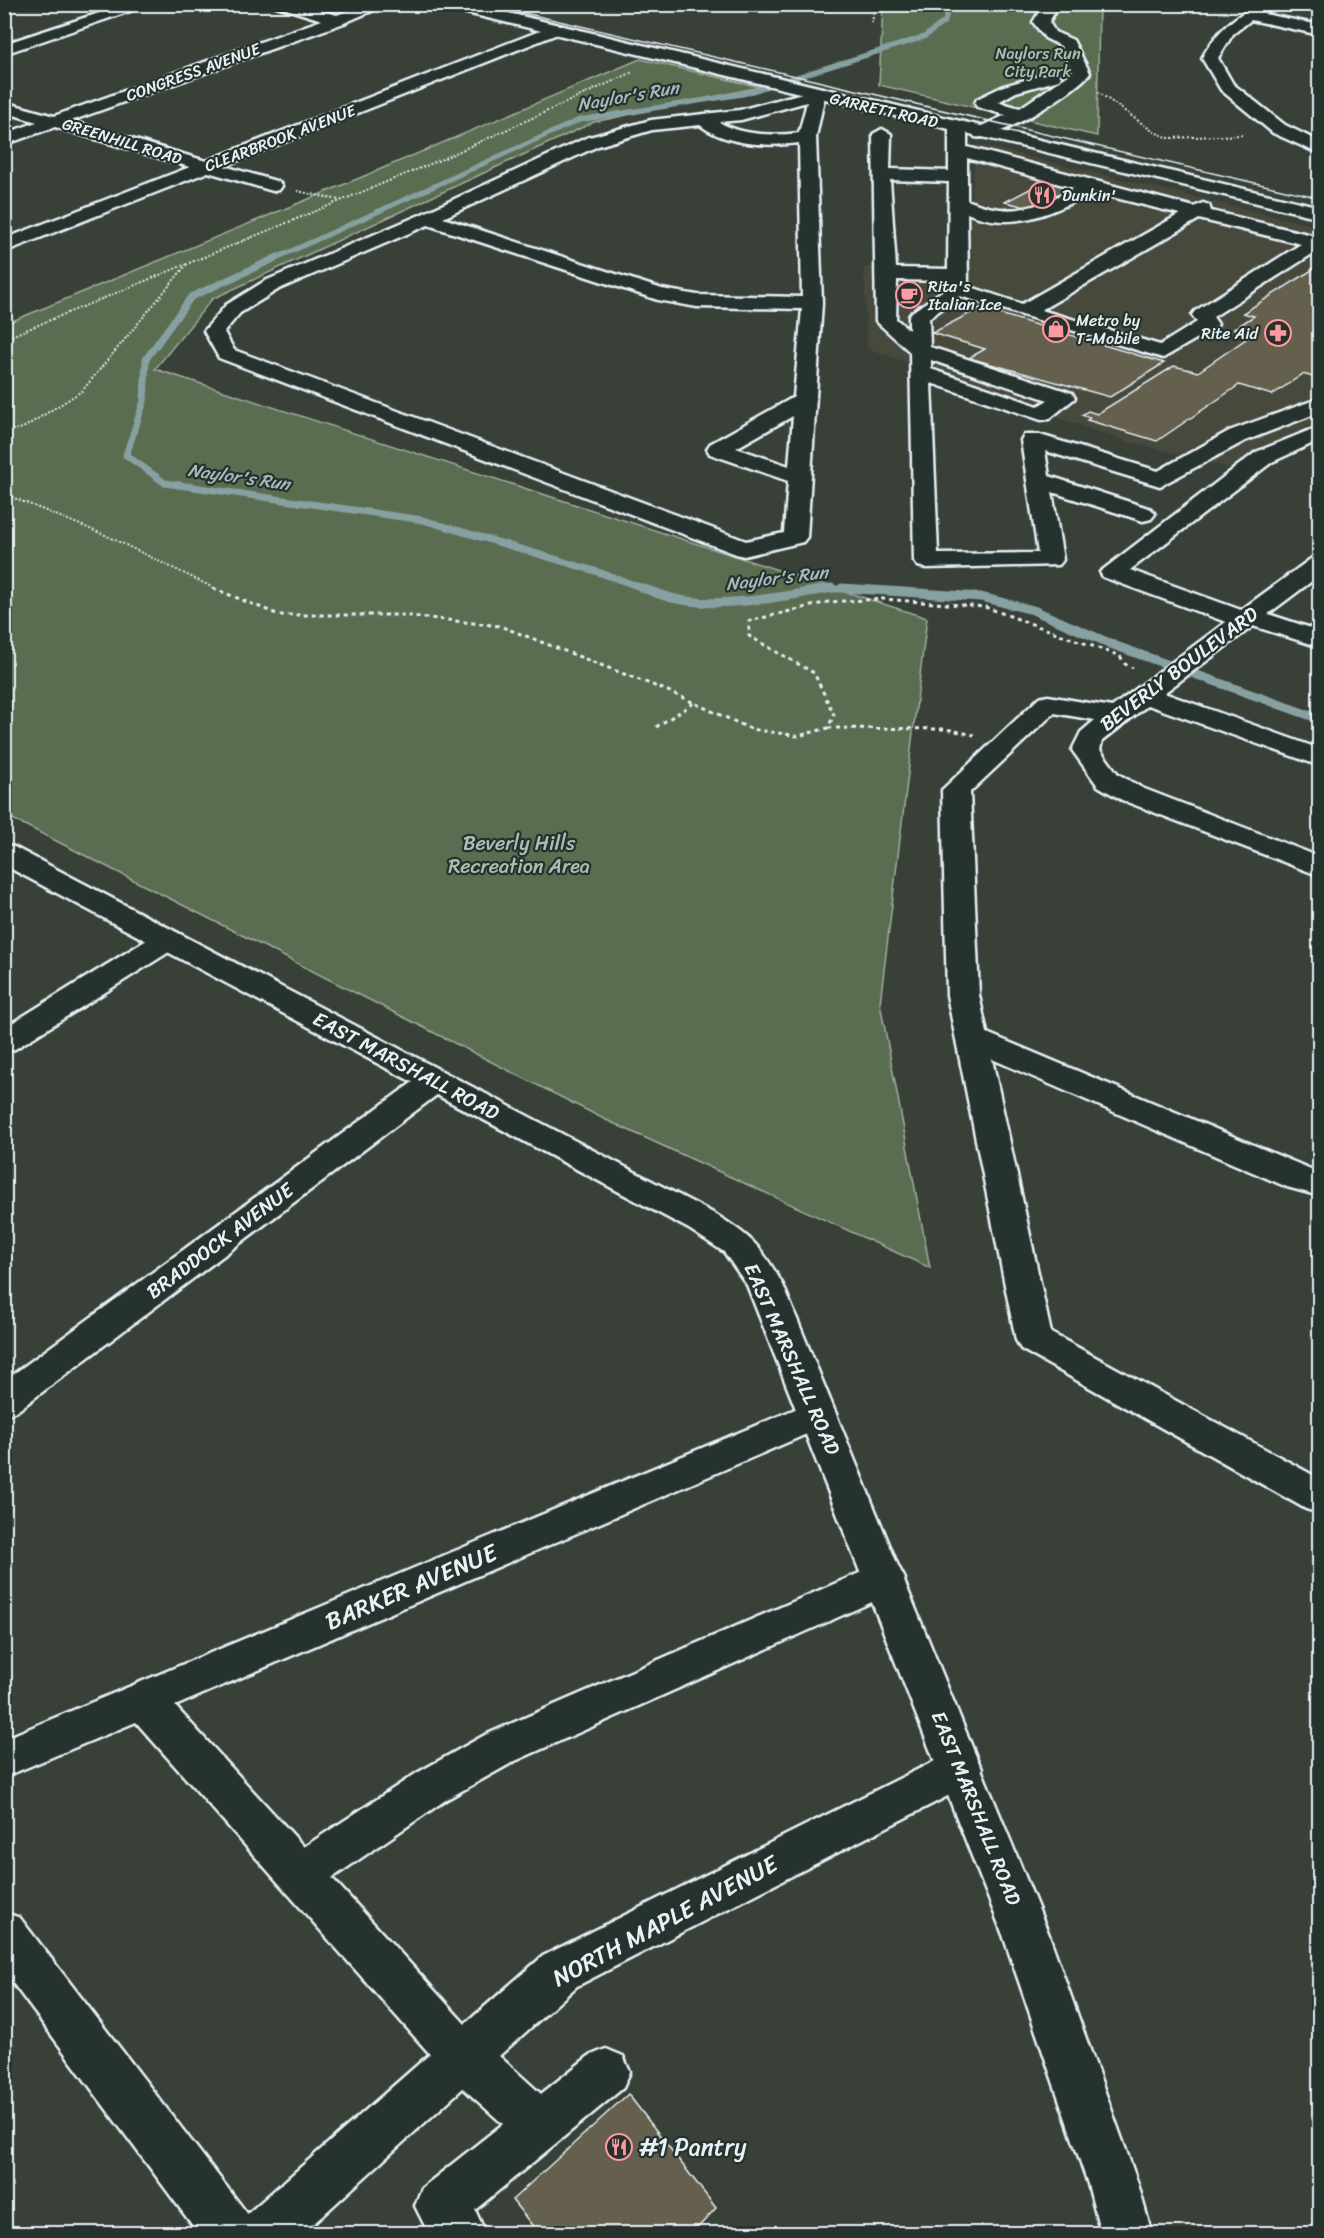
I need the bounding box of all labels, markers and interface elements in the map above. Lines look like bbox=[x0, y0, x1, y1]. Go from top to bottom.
street label: CONGRESS AVENUE bbox=[122, 34, 265, 110]
park label: Naylors Run City Park bbox=[995, 39, 1081, 86]
water label: Naylor's Run bbox=[575, 71, 684, 121]
street label: GARRETT ROAD bbox=[827, 83, 941, 137]
street label: CLEARBROOK AVENUE bbox=[200, 95, 361, 180]
street label: GREENHILL ROAD bbox=[58, 109, 186, 173]
restaurant icon: Dunkin' bbox=[1027, 180, 1057, 210]
place label: Dunkin' bbox=[1062, 181, 1116, 210]
place label: Rita's Italian Ice bbox=[927, 272, 1002, 319]
cafe icon: Rita's Italian Ice bbox=[894, 280, 924, 310]
place label: Metro by T-Mobile bbox=[1076, 306, 1141, 353]
shop icon: Metro by T-Mobile bbox=[1041, 314, 1071, 344]
pharmacy icon: Rite Aid bbox=[1263, 318, 1293, 348]
place label: Rite Aid bbox=[1201, 319, 1260, 348]
water label: Naylor's Run bbox=[186, 454, 294, 500]
water label: Naylor's Run bbox=[724, 556, 832, 600]
street label: BEVERLY BOULEVARD bbox=[1092, 597, 1266, 741]
park label: Beverly Hills Recreation Area bbox=[448, 826, 590, 884]
street label: EAST MARSHALL ROAD bbox=[306, 1002, 506, 1130]
street label: BRADDOCK AVENUE bbox=[139, 1173, 303, 1308]
street label: EAST MARSHALL ROAD bbox=[734, 1257, 850, 1461]
street label: BARKER AVENUE bbox=[319, 1531, 505, 1642]
street label: EAST MARSHALL ROAD bbox=[921, 1705, 1031, 1911]
street label: NORTH MAPLE AVENUE bbox=[544, 1843, 787, 1998]
place label: #1 Pantry bbox=[638, 2126, 747, 2168]
restaurant icon: #1 Pantry bbox=[604, 2132, 634, 2162]

